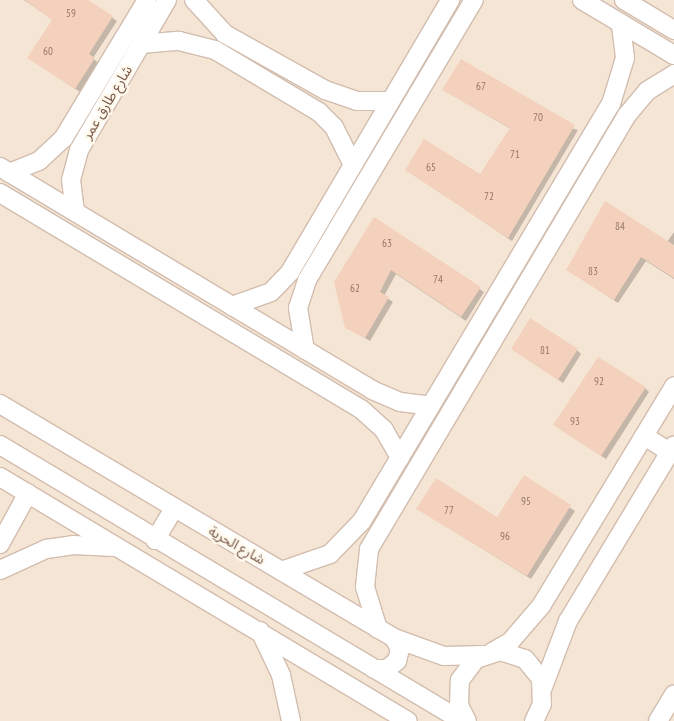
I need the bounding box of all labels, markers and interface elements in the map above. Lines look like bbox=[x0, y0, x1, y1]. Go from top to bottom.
house number: 59 bbox=[66, 6, 76, 20]
house number: 60 bbox=[43, 44, 53, 58]
street label: شارع طارق عمر bbox=[78, 62, 136, 142]
house number: 67 bbox=[476, 79, 486, 93]
house number: 70 bbox=[533, 110, 543, 124]
house number: 71 bbox=[510, 147, 520, 161]
house number: 65 bbox=[426, 160, 436, 174]
house number: 72 bbox=[484, 189, 494, 203]
house number: 84 bbox=[615, 219, 625, 233]
house number: 63 bbox=[382, 236, 392, 250]
house number: 83 bbox=[588, 264, 598, 278]
house number: 74 bbox=[433, 272, 443, 286]
house number: 62 bbox=[350, 281, 360, 295]
house number: 81 bbox=[540, 343, 550, 357]
house number: 92 bbox=[594, 374, 604, 388]
house number: 93 bbox=[570, 414, 580, 428]
house number: 95 bbox=[521, 494, 531, 508]
house number: 77 bbox=[444, 503, 454, 517]
street label: شارع الحرية bbox=[206, 522, 268, 568]
house number: 96 bbox=[500, 529, 510, 543]

